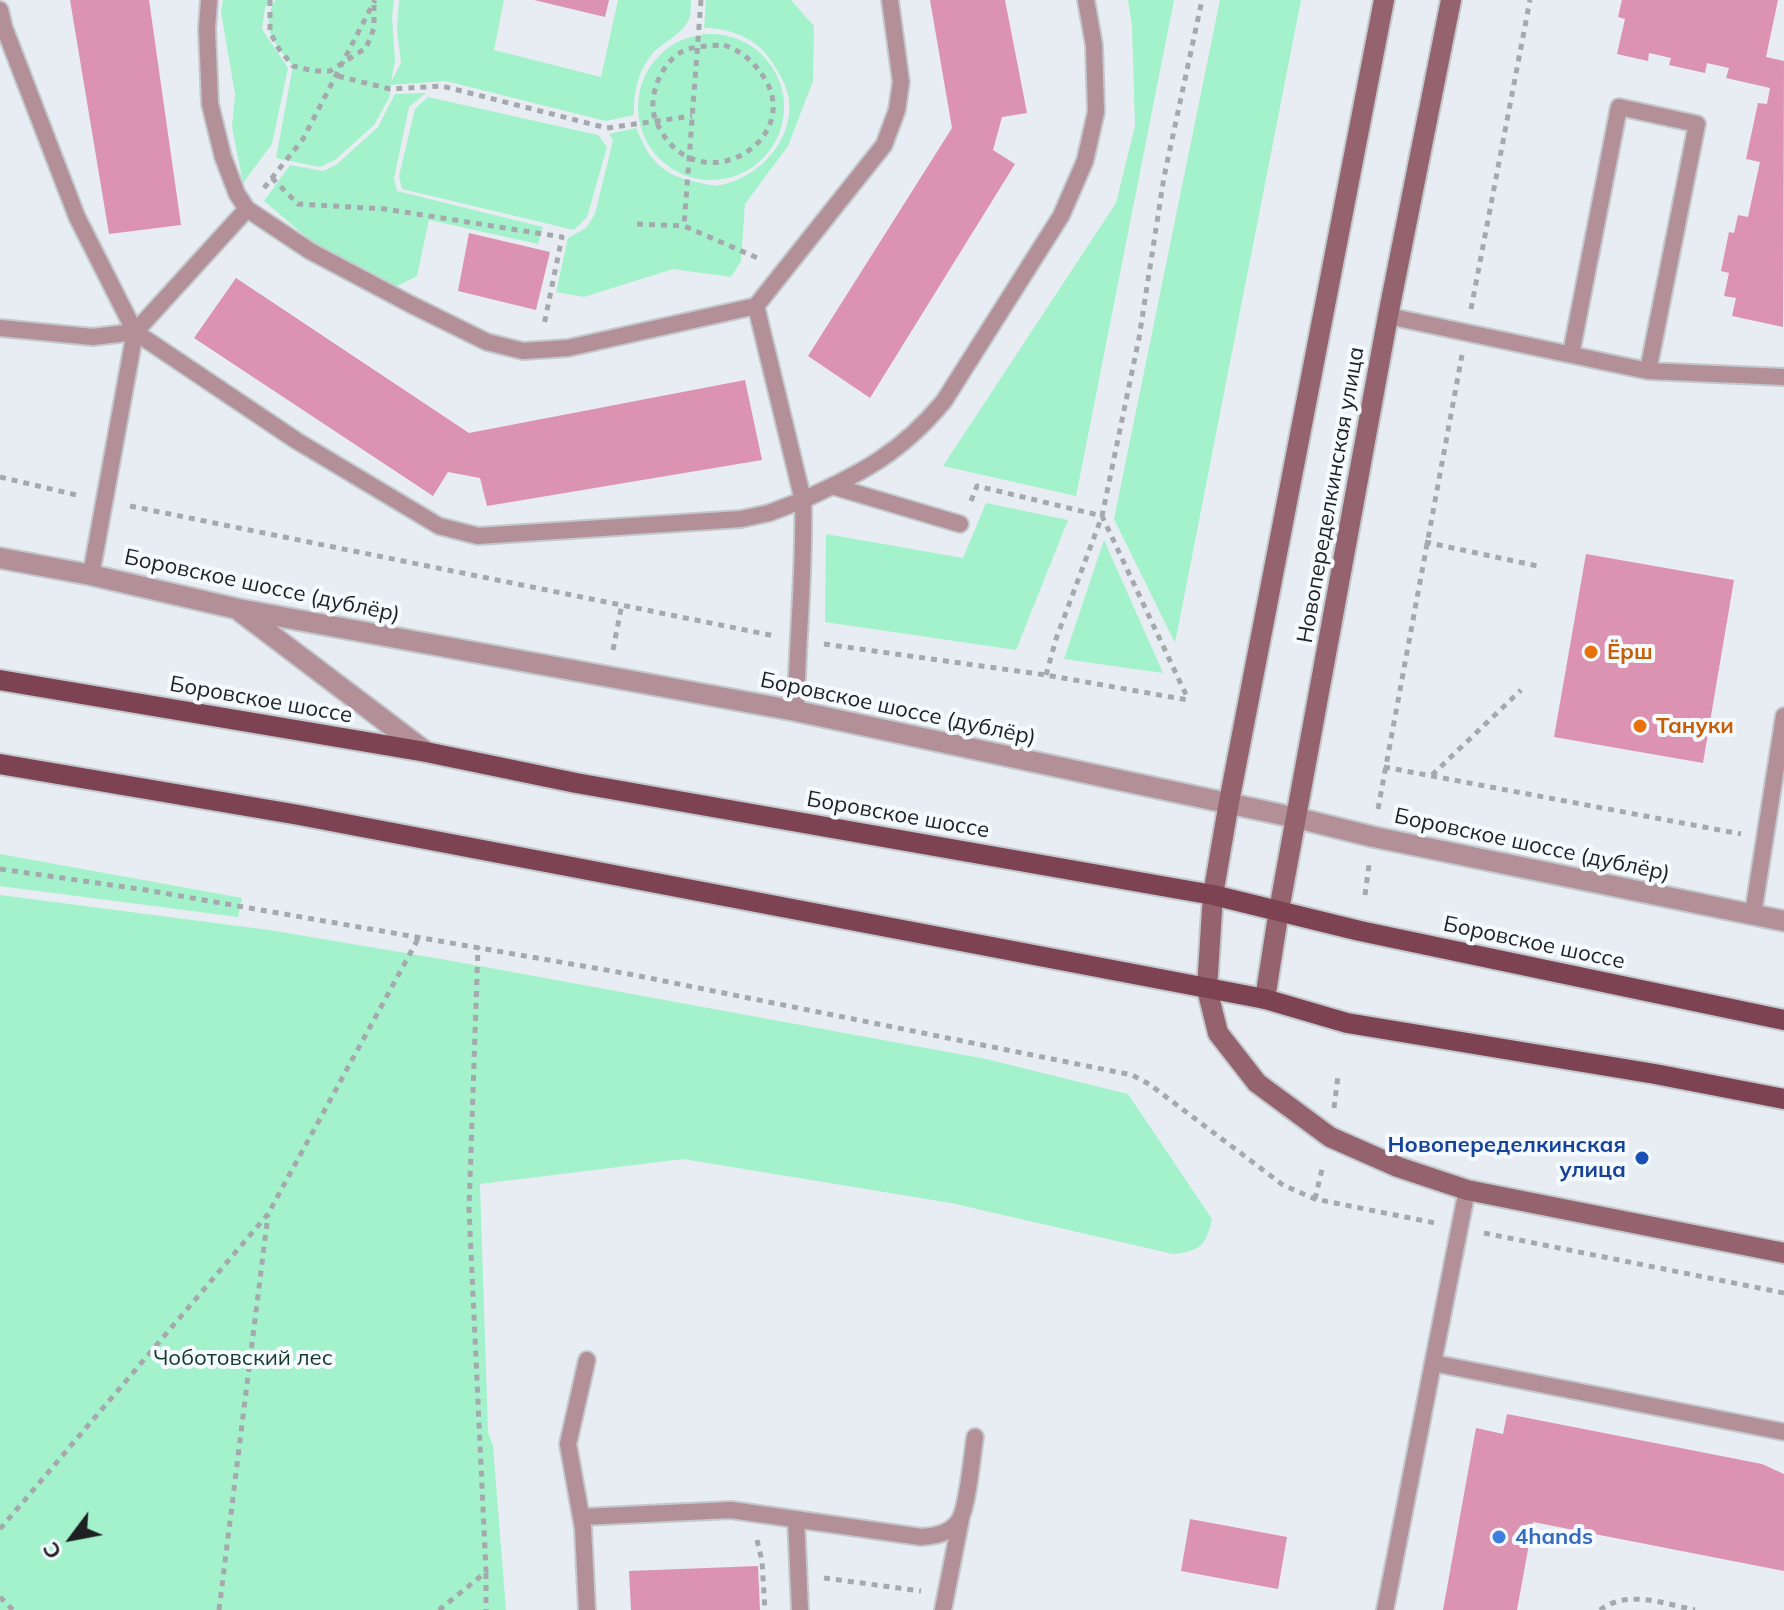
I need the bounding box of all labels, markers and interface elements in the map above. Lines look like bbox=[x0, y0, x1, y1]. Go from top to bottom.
street label: Новопеределкинская улица bbox=[1292, 345, 1370, 645]
street label: Боровское шоссе (дублёр) bbox=[122, 544, 402, 628]
place label: Ёрш bbox=[1607, 639, 1653, 665]
marker: Ёрш bbox=[1582, 643, 1600, 661]
street label: Боровское шоссе (дублёр) bbox=[758, 667, 1038, 751]
street label: Боровское шоссе bbox=[168, 671, 354, 729]
place label: Тануки bbox=[1656, 713, 1734, 739]
marker: Тануки bbox=[1631, 717, 1649, 735]
street label: Боровское шоссе bbox=[805, 786, 991, 844]
street label: Боровское шоссе (дублёр) bbox=[1392, 803, 1672, 887]
street label: Боровское шоссе bbox=[1441, 911, 1627, 975]
place label: Новопеределкинская улица bbox=[1388, 1132, 1626, 1184]
marker: Новопеределкинская улица bbox=[1633, 1149, 1651, 1167]
park label: Чоботовский лес bbox=[153, 1345, 333, 1371]
north arrow bbox=[32, 1498, 112, 1578]
place label: 4hands bbox=[1515, 1524, 1593, 1550]
marker: 4hands bbox=[1490, 1528, 1508, 1546]
text: С bbox=[36, 1537, 68, 1565]

